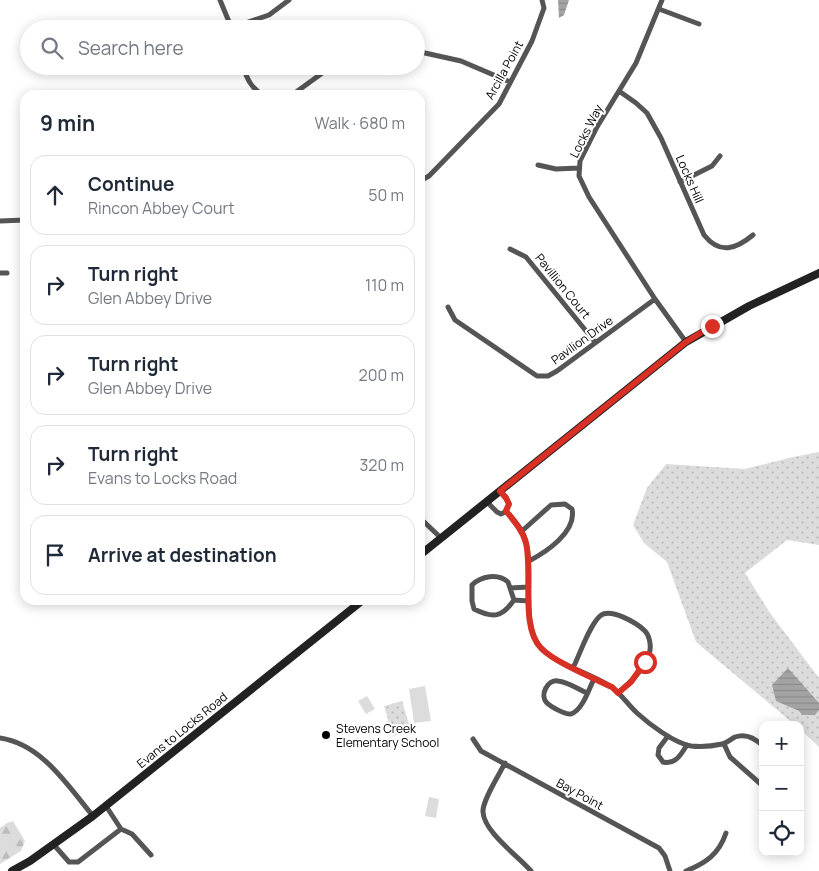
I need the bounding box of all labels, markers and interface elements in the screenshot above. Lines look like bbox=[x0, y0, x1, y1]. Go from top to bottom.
search box bbox=[20, 20, 425, 75]
icon: search bbox=[38, 34, 66, 62]
text: Search here bbox=[78, 35, 184, 61]
street label: Arcilla Point bbox=[481, 37, 527, 102]
street label: Locks Way bbox=[565, 101, 607, 161]
text: 9 min bbox=[40, 109, 95, 137]
text: Walk · 680 m bbox=[314, 112, 405, 134]
street label: Locks Hill bbox=[672, 152, 708, 206]
text: Continue bbox=[88, 171, 174, 197]
icon: ahead bbox=[41, 181, 69, 209]
text: 50 m bbox=[368, 184, 404, 206]
text: Rincon Abbey Court bbox=[88, 197, 235, 219]
street label: Pavillion Court bbox=[531, 250, 595, 322]
text: Turn right bbox=[88, 261, 178, 287]
icon: right bbox=[41, 271, 69, 299]
text: 110 m bbox=[365, 274, 404, 296]
text: Glen Abbey Drive bbox=[88, 287, 212, 309]
street label: Pavilion Drive bbox=[548, 312, 616, 368]
route end bbox=[701, 315, 724, 338]
text: Turn right bbox=[88, 351, 178, 377]
icon: right bbox=[41, 361, 69, 389]
text: 200 m bbox=[359, 364, 404, 386]
text: Glen Abbey Drive bbox=[88, 377, 212, 399]
text: Turn right bbox=[88, 441, 178, 467]
icon: right bbox=[41, 451, 69, 479]
text: 320 m bbox=[360, 454, 404, 476]
text: Evans to Locks Road bbox=[88, 467, 237, 489]
icon: arrive bbox=[41, 541, 69, 569]
text: Arrive at destination bbox=[88, 542, 277, 568]
route start bbox=[634, 651, 657, 674]
street label: Evans to Locks Road bbox=[133, 688, 231, 772]
place label: Stevens Creek Elementary School bbox=[336, 720, 439, 751]
map controls bbox=[759, 721, 804, 856]
button: + bbox=[759, 721, 804, 766]
marker: Stevens Creek Elementary School bbox=[320, 729, 332, 741]
button: − bbox=[759, 766, 804, 811]
street label: Bay Point bbox=[553, 774, 607, 814]
button: locate bbox=[759, 811, 804, 856]

